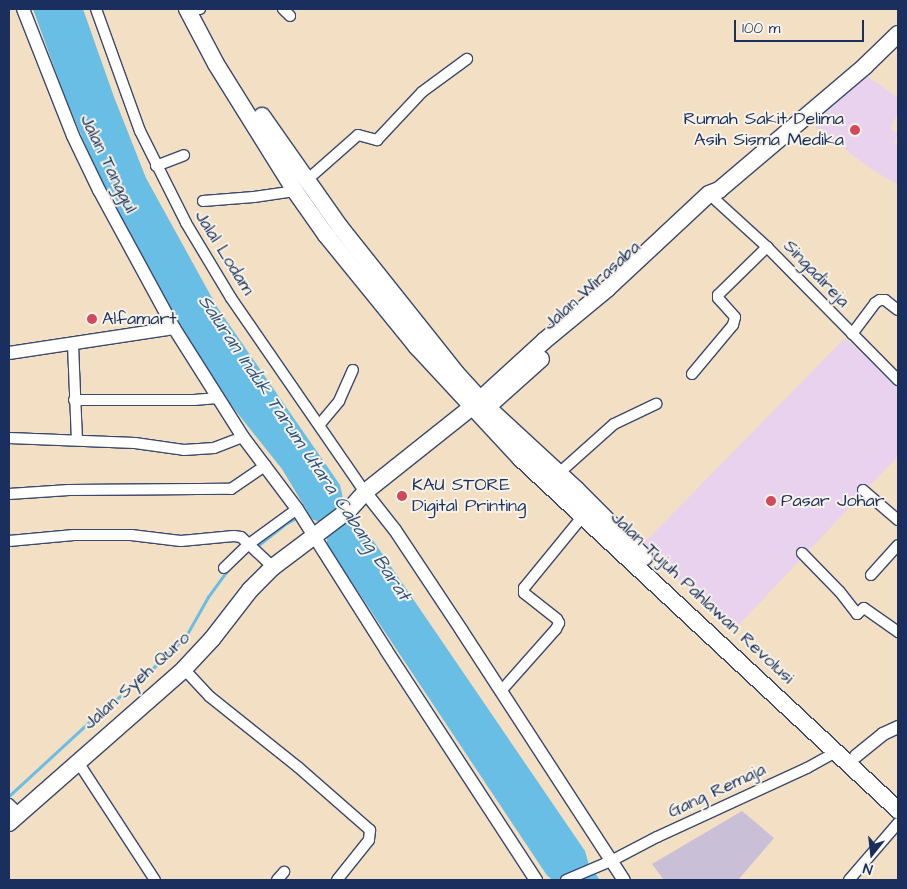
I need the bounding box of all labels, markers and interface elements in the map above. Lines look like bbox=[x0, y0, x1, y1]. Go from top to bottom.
scale bar bbox=[737, 10, 867, 42]
text: 100 m bbox=[742, 18, 781, 39]
place label: Rumah Sakit Delima Asih Sisma Medika bbox=[684, 109, 844, 152]
street label: Jalan Tanggul bbox=[75, 111, 141, 217]
marker: Rumah Sakit Delima Asih Sisma Medika bbox=[848, 123, 862, 137]
street label: Jalal Lodam bbox=[189, 207, 259, 299]
street label: Singadireja bbox=[778, 236, 854, 312]
street label: Jalan Wirasaba bbox=[539, 237, 645, 335]
water label: Saluran Induk Tarum Utara Cabang Barat bbox=[193, 291, 415, 605]
place label: Alfamart bbox=[102, 308, 177, 330]
marker: Alfamart bbox=[86, 313, 98, 325]
place label: KAU STORE Digital Printing bbox=[412, 475, 526, 518]
marker: KAU STORE Digital Printing bbox=[396, 490, 408, 502]
place label: Pasar Johar bbox=[781, 490, 885, 512]
marker: Pasar Johar bbox=[765, 495, 777, 507]
street label: Jalan Tujuh Pahlawan Revolusi bbox=[606, 507, 798, 689]
street label: Jalan Syeh Quro bbox=[79, 627, 195, 735]
street label: Gang Remaja bbox=[665, 759, 769, 823]
north arrow bbox=[847, 829, 897, 879]
text: N bbox=[861, 858, 875, 879]

